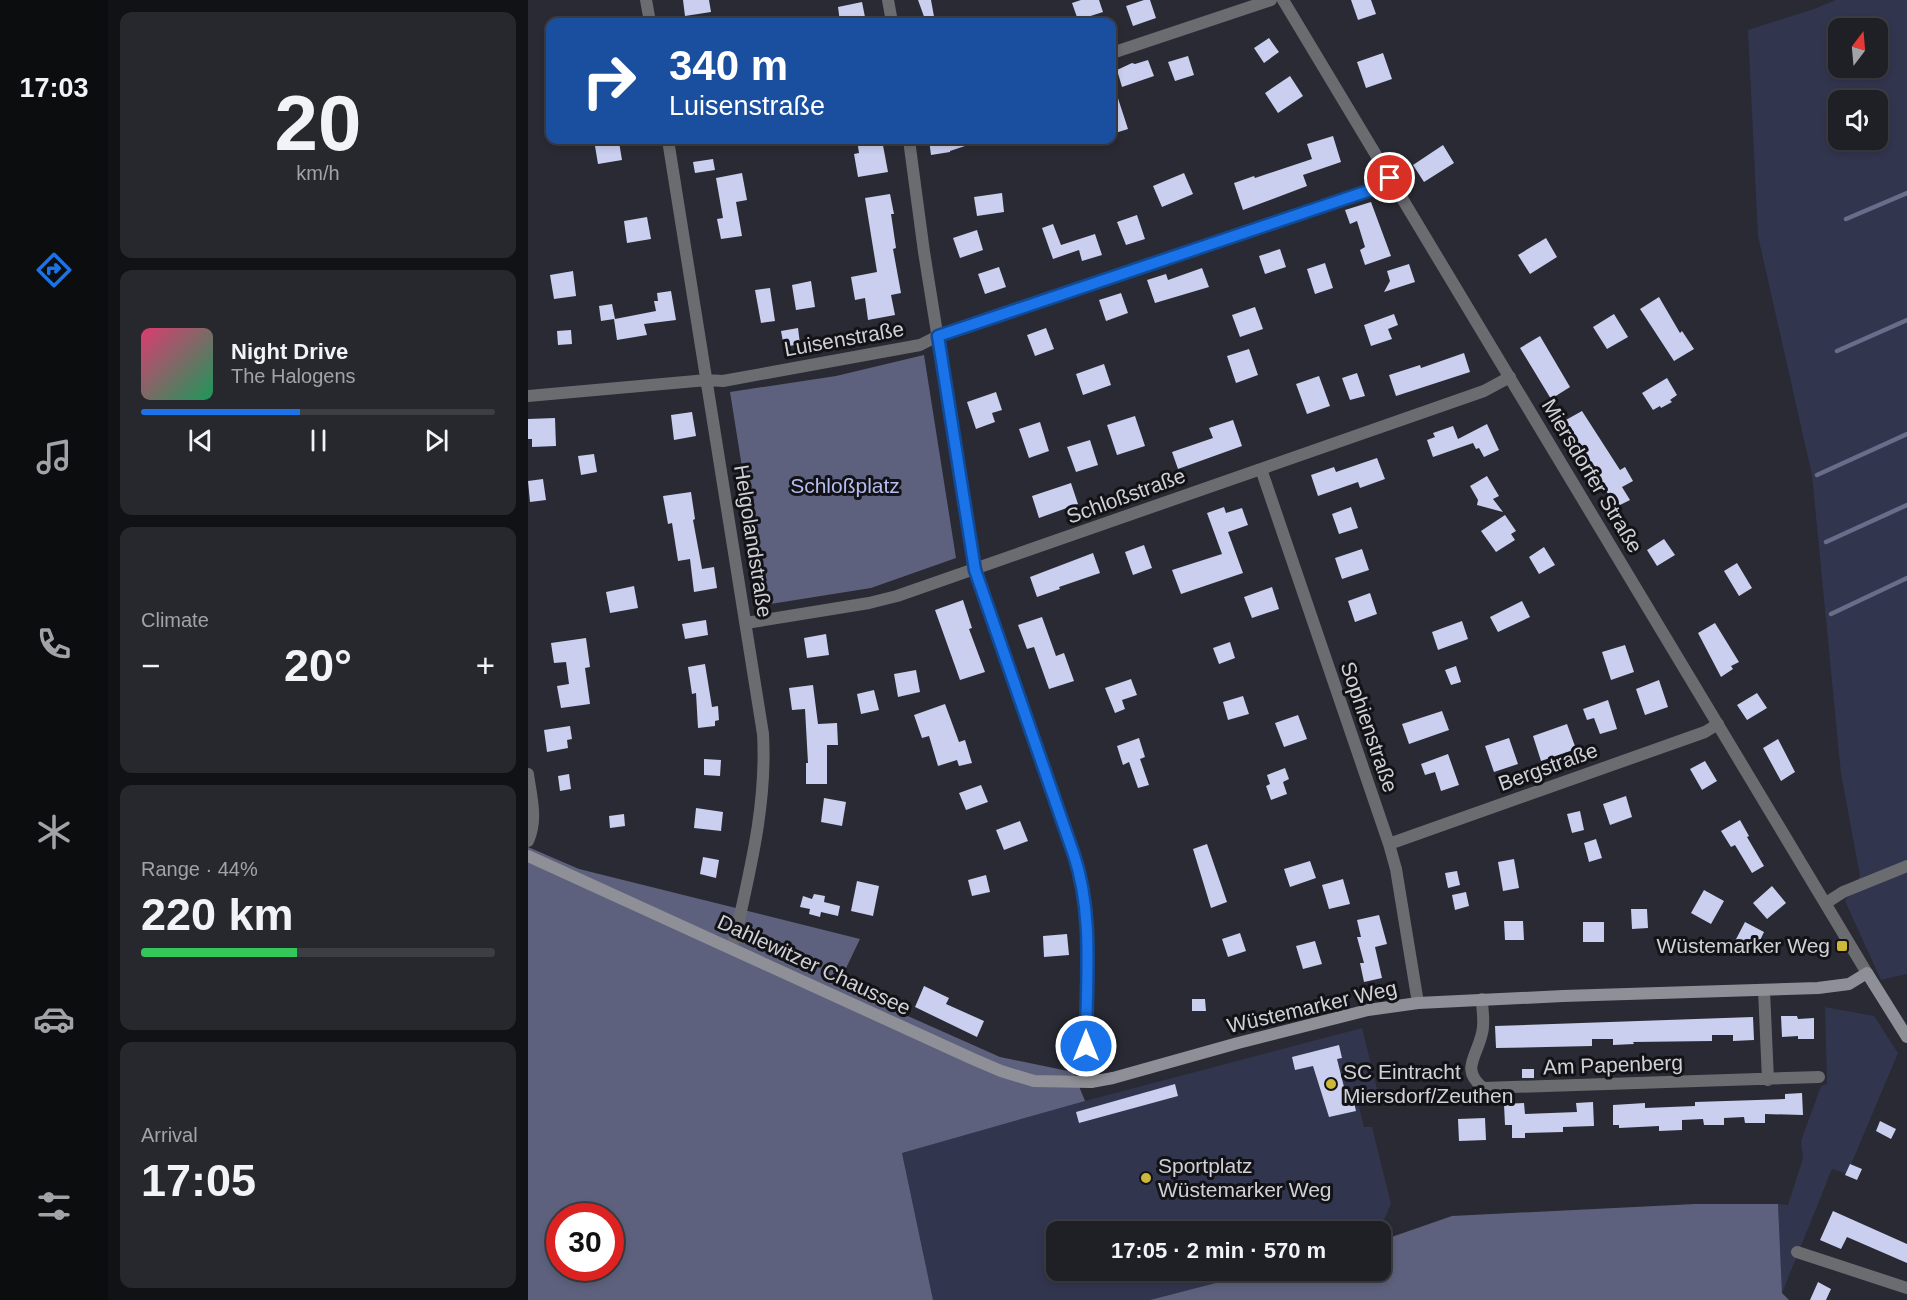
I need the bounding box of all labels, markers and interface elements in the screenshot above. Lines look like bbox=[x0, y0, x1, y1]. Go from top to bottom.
north arrow bbox=[1828, 18, 1888, 78]
map controls bbox=[1828, 18, 1888, 150]
icon: right bbox=[570, 42, 648, 120]
text: 340 m bbox=[669, 42, 788, 89]
text: 17:03 bbox=[19, 73, 89, 103]
text: 20 bbox=[275, 79, 361, 167]
button: sound bbox=[1828, 90, 1888, 150]
text: Luisenstraße bbox=[669, 91, 825, 121]
pin bbox=[1364, 152, 1415, 203]
icon: arrive bbox=[1373, 161, 1406, 194]
text: km/h bbox=[296, 162, 340, 184]
icon: directions bbox=[33, 249, 75, 291]
street label: Luisenstraße bbox=[782, 317, 906, 360]
text: Night Drive bbox=[231, 339, 348, 364]
text: The Halogens bbox=[231, 365, 356, 387]
street label: Miersdorfer Straße bbox=[1537, 395, 1647, 557]
icon: previous bbox=[184, 424, 217, 457]
icon: pause bbox=[302, 424, 335, 457]
icon: next bbox=[420, 424, 453, 457]
icon: music bbox=[33, 436, 75, 478]
street label: Helgolandstraße bbox=[730, 463, 777, 619]
street label: Schloßstraße bbox=[1063, 463, 1188, 528]
park label: Schloßplatz bbox=[790, 474, 900, 497]
text: Climate bbox=[141, 609, 209, 631]
icon: phone bbox=[33, 623, 75, 665]
text: 20° bbox=[284, 640, 352, 691]
text: − bbox=[141, 647, 160, 684]
text: + bbox=[476, 647, 495, 684]
street label: Sophienstraße bbox=[1336, 659, 1403, 795]
street label: Bergstraße bbox=[1495, 738, 1601, 795]
icon: climate bbox=[33, 811, 75, 853]
text: Range · 44% bbox=[141, 858, 258, 880]
text: 220 km bbox=[141, 889, 294, 940]
street label: Dahlewitzer Chaussee bbox=[714, 910, 914, 1019]
place label: Wüstemarker Weg bbox=[1657, 934, 1830, 957]
marker: Wüstemarker Weg bbox=[1835, 939, 1849, 953]
street label: Wüstemarker Weg bbox=[1225, 976, 1399, 1037]
icon: car bbox=[33, 998, 75, 1040]
position arrow bbox=[1054, 1014, 1118, 1078]
street label: Am Papenberg bbox=[1543, 1051, 1683, 1078]
place label: SC Eintracht Miersdorf/Zeuthen bbox=[1343, 1060, 1513, 1107]
marker: SC Eintracht Miersdorf/Zeuthen bbox=[1324, 1077, 1338, 1091]
text: Arrival bbox=[141, 1124, 198, 1146]
place label: Sportplatz Wüstemarker Weg bbox=[1158, 1154, 1332, 1201]
text: 17:05 bbox=[141, 1155, 256, 1206]
marker: Sportplatz Wüstemarker Weg bbox=[1139, 1171, 1153, 1185]
icon: filters bbox=[33, 1185, 75, 1227]
speed limit sign: 30 bbox=[546, 1203, 624, 1281]
text: 17:05 · 2 min · 570 m bbox=[1111, 1238, 1326, 1263]

